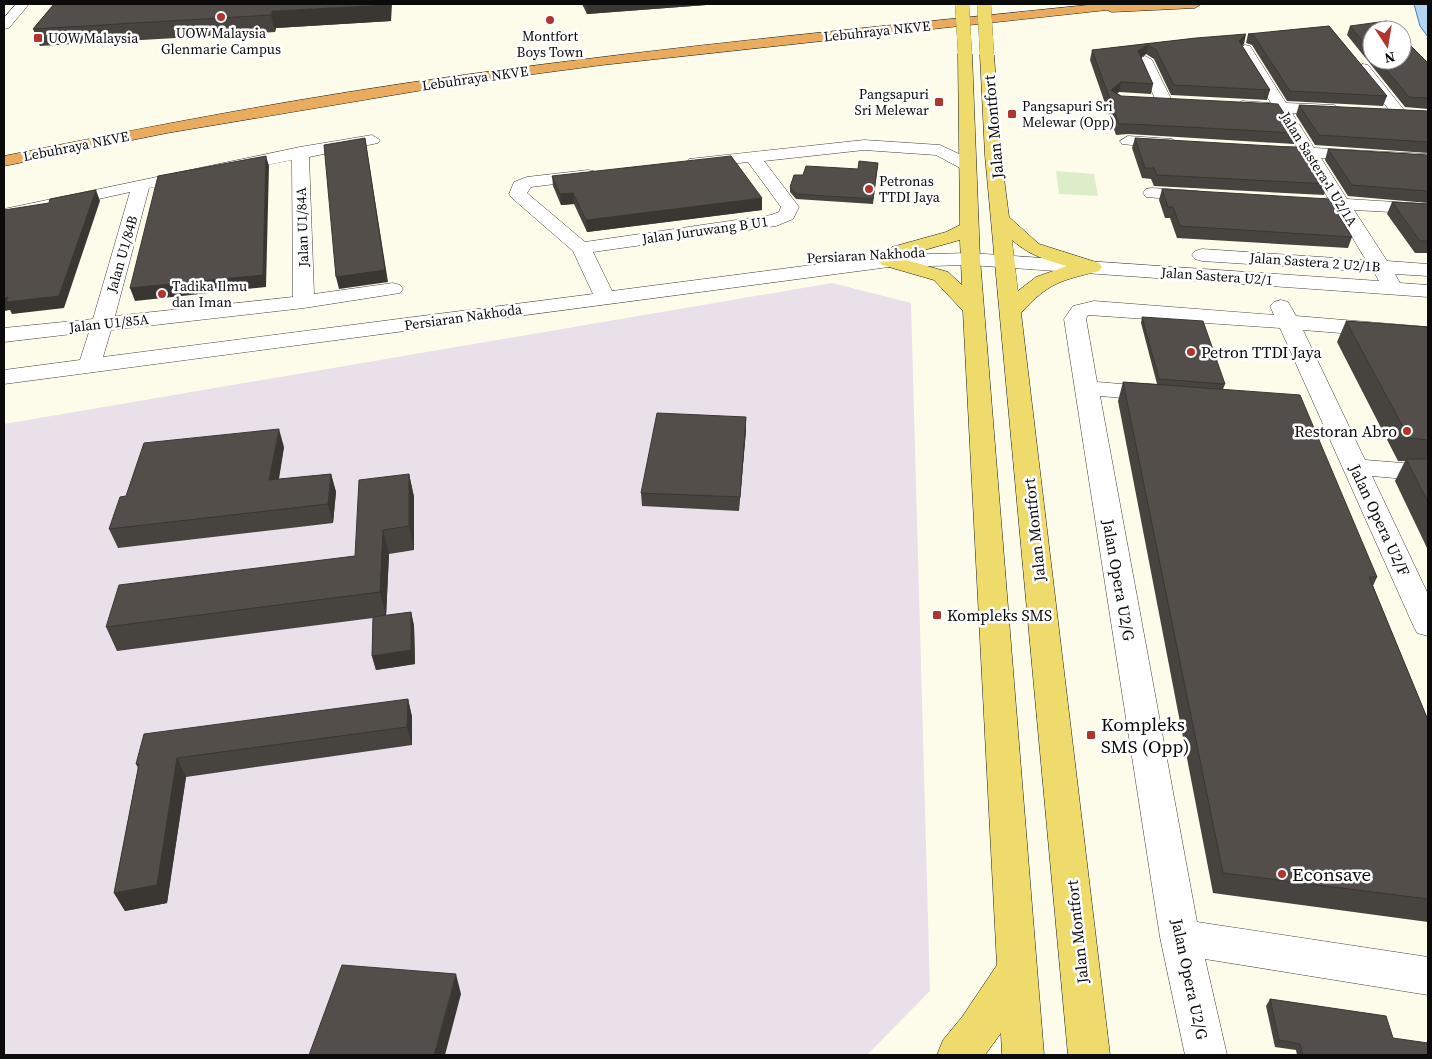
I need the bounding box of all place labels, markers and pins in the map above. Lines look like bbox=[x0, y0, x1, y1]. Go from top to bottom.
marker: UOW Malaysia Glenmarie Campus bbox=[215, 11, 227, 23]
marker: Montfort Boys Town bbox=[544, 14, 556, 26]
place label: UOW Malaysia Glenmarie Campus bbox=[161, 23, 281, 59]
place label: Montfort Boys Town bbox=[517, 26, 584, 62]
place label: UOW Malaysia bbox=[48, 28, 139, 48]
marker: UOW Malaysia bbox=[32, 32, 44, 44]
place label: Pangsapuri Sri Melewar bbox=[855, 84, 929, 120]
marker: Pangsapuri Sri Melewar bbox=[933, 96, 945, 108]
place label: Pangsapuri Sri Melewar (Opp) bbox=[1022, 96, 1114, 132]
marker: Pangsapuri Sri Melewar (Opp) bbox=[1006, 108, 1018, 120]
place label: Petronas TTDI Jaya bbox=[879, 171, 941, 207]
marker: Petronas TTDI Jaya bbox=[863, 183, 875, 195]
place label: Tadika Ilmu dan Iman bbox=[172, 276, 247, 312]
marker: Tadika Ilmu dan Iman bbox=[156, 288, 168, 300]
place label: Petron TTDI Jaya bbox=[1201, 341, 1322, 363]
marker: Petron TTDI Jaya bbox=[1185, 346, 1197, 358]
place label: Restoran Abro bbox=[1294, 420, 1397, 442]
marker: Restoran Abro bbox=[1401, 425, 1413, 437]
place label: Kompleks SMS bbox=[947, 604, 1052, 626]
marker: Kompleks SMS bbox=[931, 609, 943, 621]
place label: Kompleks SMS (Opp) bbox=[1101, 711, 1190, 759]
marker: Kompleks SMS (Opp) bbox=[1085, 729, 1097, 741]
place label: Econsave bbox=[1292, 861, 1371, 887]
marker: Econsave bbox=[1276, 868, 1288, 880]

